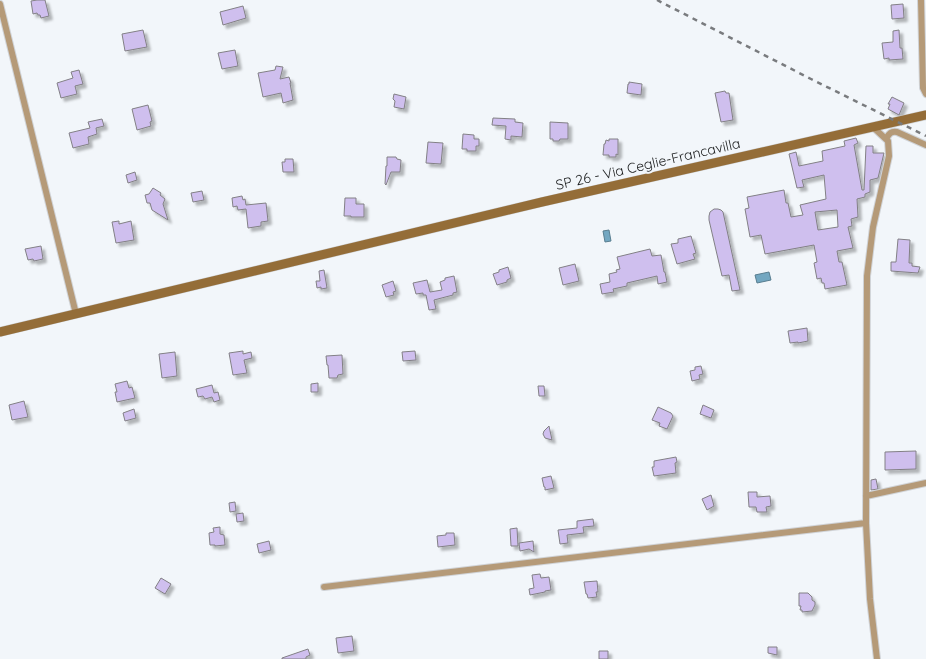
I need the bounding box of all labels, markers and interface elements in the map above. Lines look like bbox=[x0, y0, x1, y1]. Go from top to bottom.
street label: SP 26 - Via Ceglie-Francavilla bbox=[554, 134, 742, 194]

